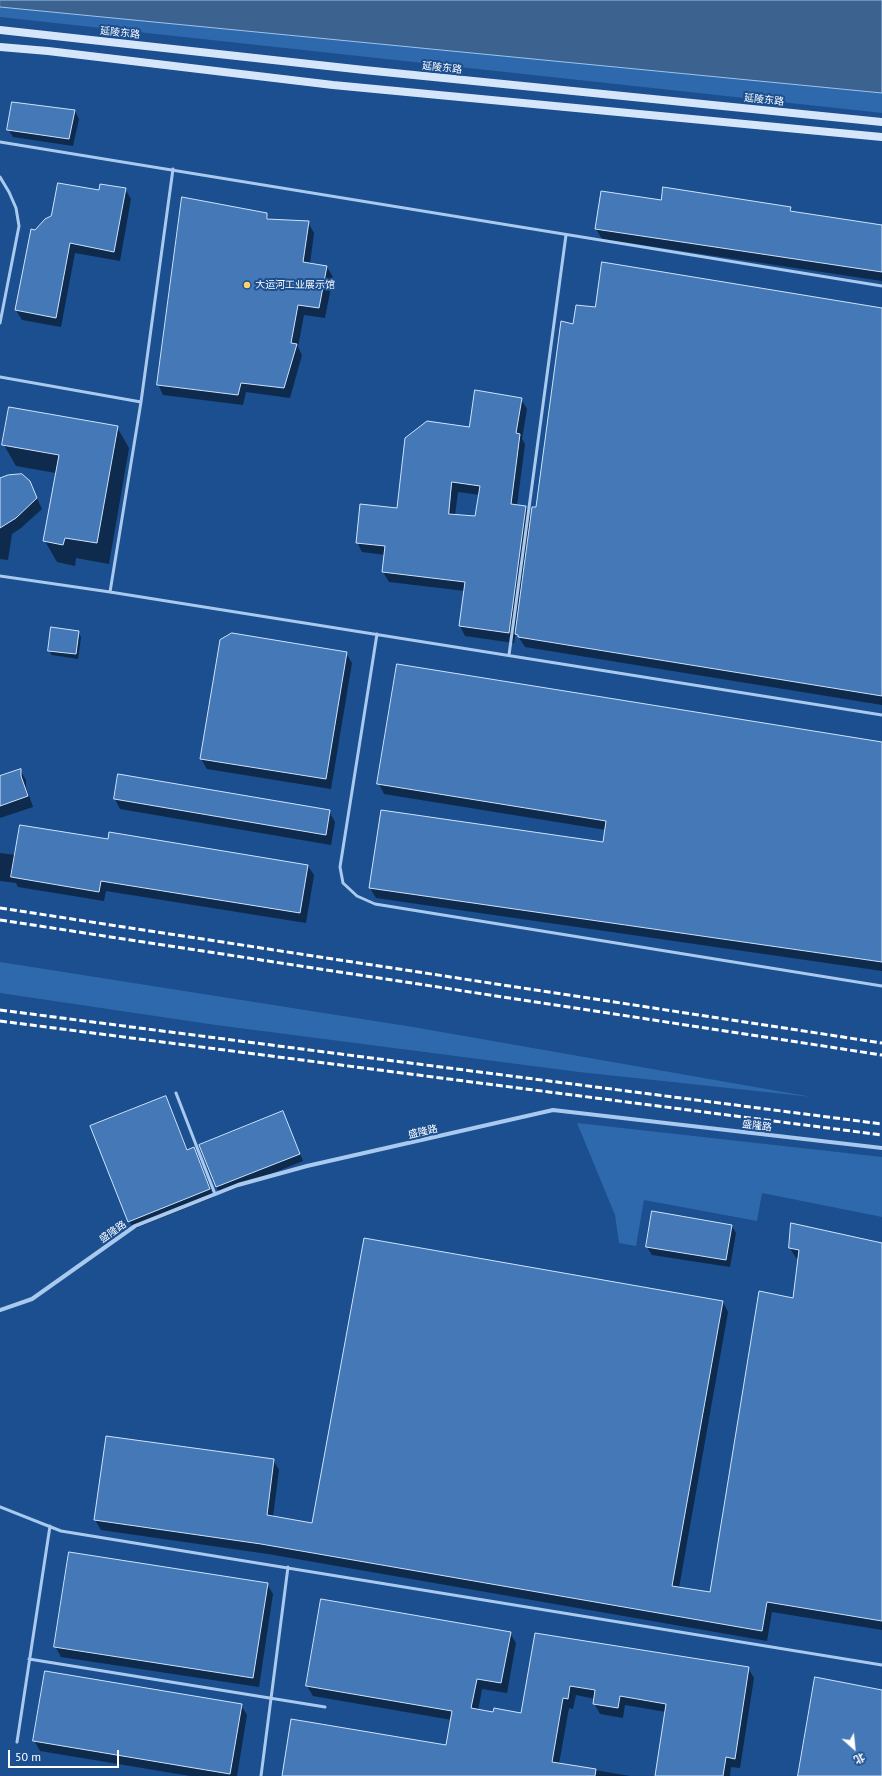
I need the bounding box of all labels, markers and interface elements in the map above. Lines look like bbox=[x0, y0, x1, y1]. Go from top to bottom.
street label: 延陵东路 bbox=[99, 25, 141, 41]
street label: 延陵东路 bbox=[421, 60, 463, 76]
street label: 延陵东路 bbox=[743, 92, 785, 108]
place label: 大运河工业展示馆 bbox=[255, 279, 335, 291]
marker: 大运河工业展示馆 bbox=[242, 280, 252, 290]
street label: 盛隆路 bbox=[741, 1118, 773, 1134]
street label: 盛隆路 bbox=[407, 1123, 439, 1141]
street label: 盛隆路 bbox=[97, 1218, 129, 1246]
north arrow bbox=[834, 1728, 874, 1768]
scale bar bbox=[10, 1742, 121, 1768]
text: 50 m bbox=[15, 1749, 41, 1764]
text: 北 bbox=[851, 1750, 868, 1767]

